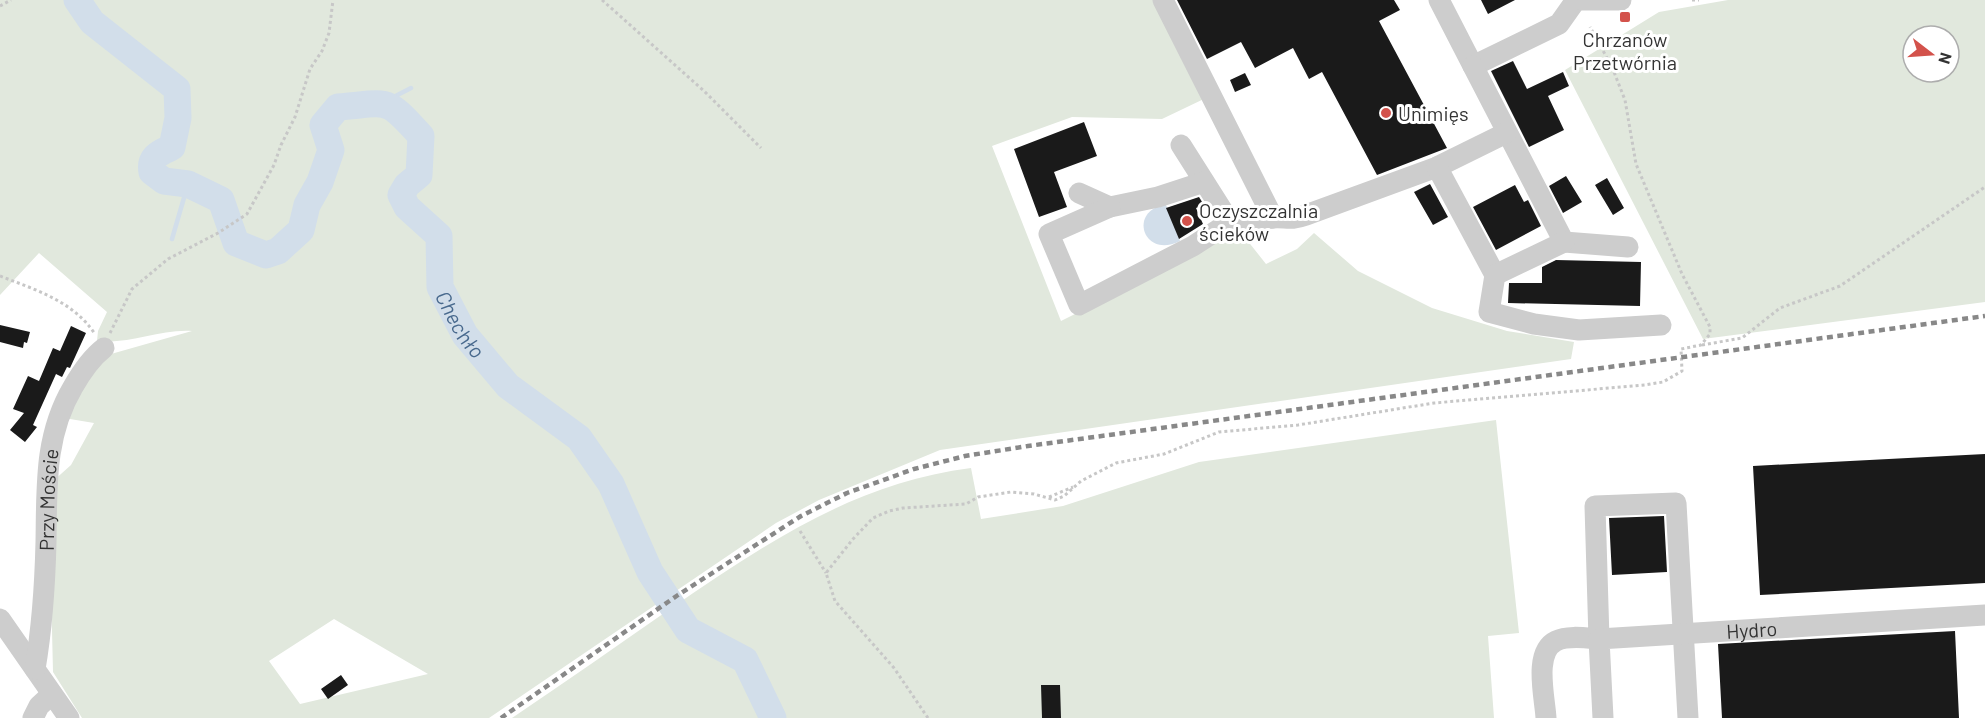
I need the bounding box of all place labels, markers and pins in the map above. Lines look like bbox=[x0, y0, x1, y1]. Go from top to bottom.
marker: Chrzanów Przetwórnia bbox=[1618, 10, 1632, 24]
place label: Chrzanów Przetwórnia bbox=[1573, 27, 1677, 74]
place label: Unimięs bbox=[1398, 101, 1469, 125]
marker: Unimięs bbox=[1379, 106, 1393, 120]
place label: Oczyszczalnia ścieków bbox=[1199, 198, 1318, 245]
marker: Oczyszczalnia ścieków bbox=[1180, 214, 1194, 228]

